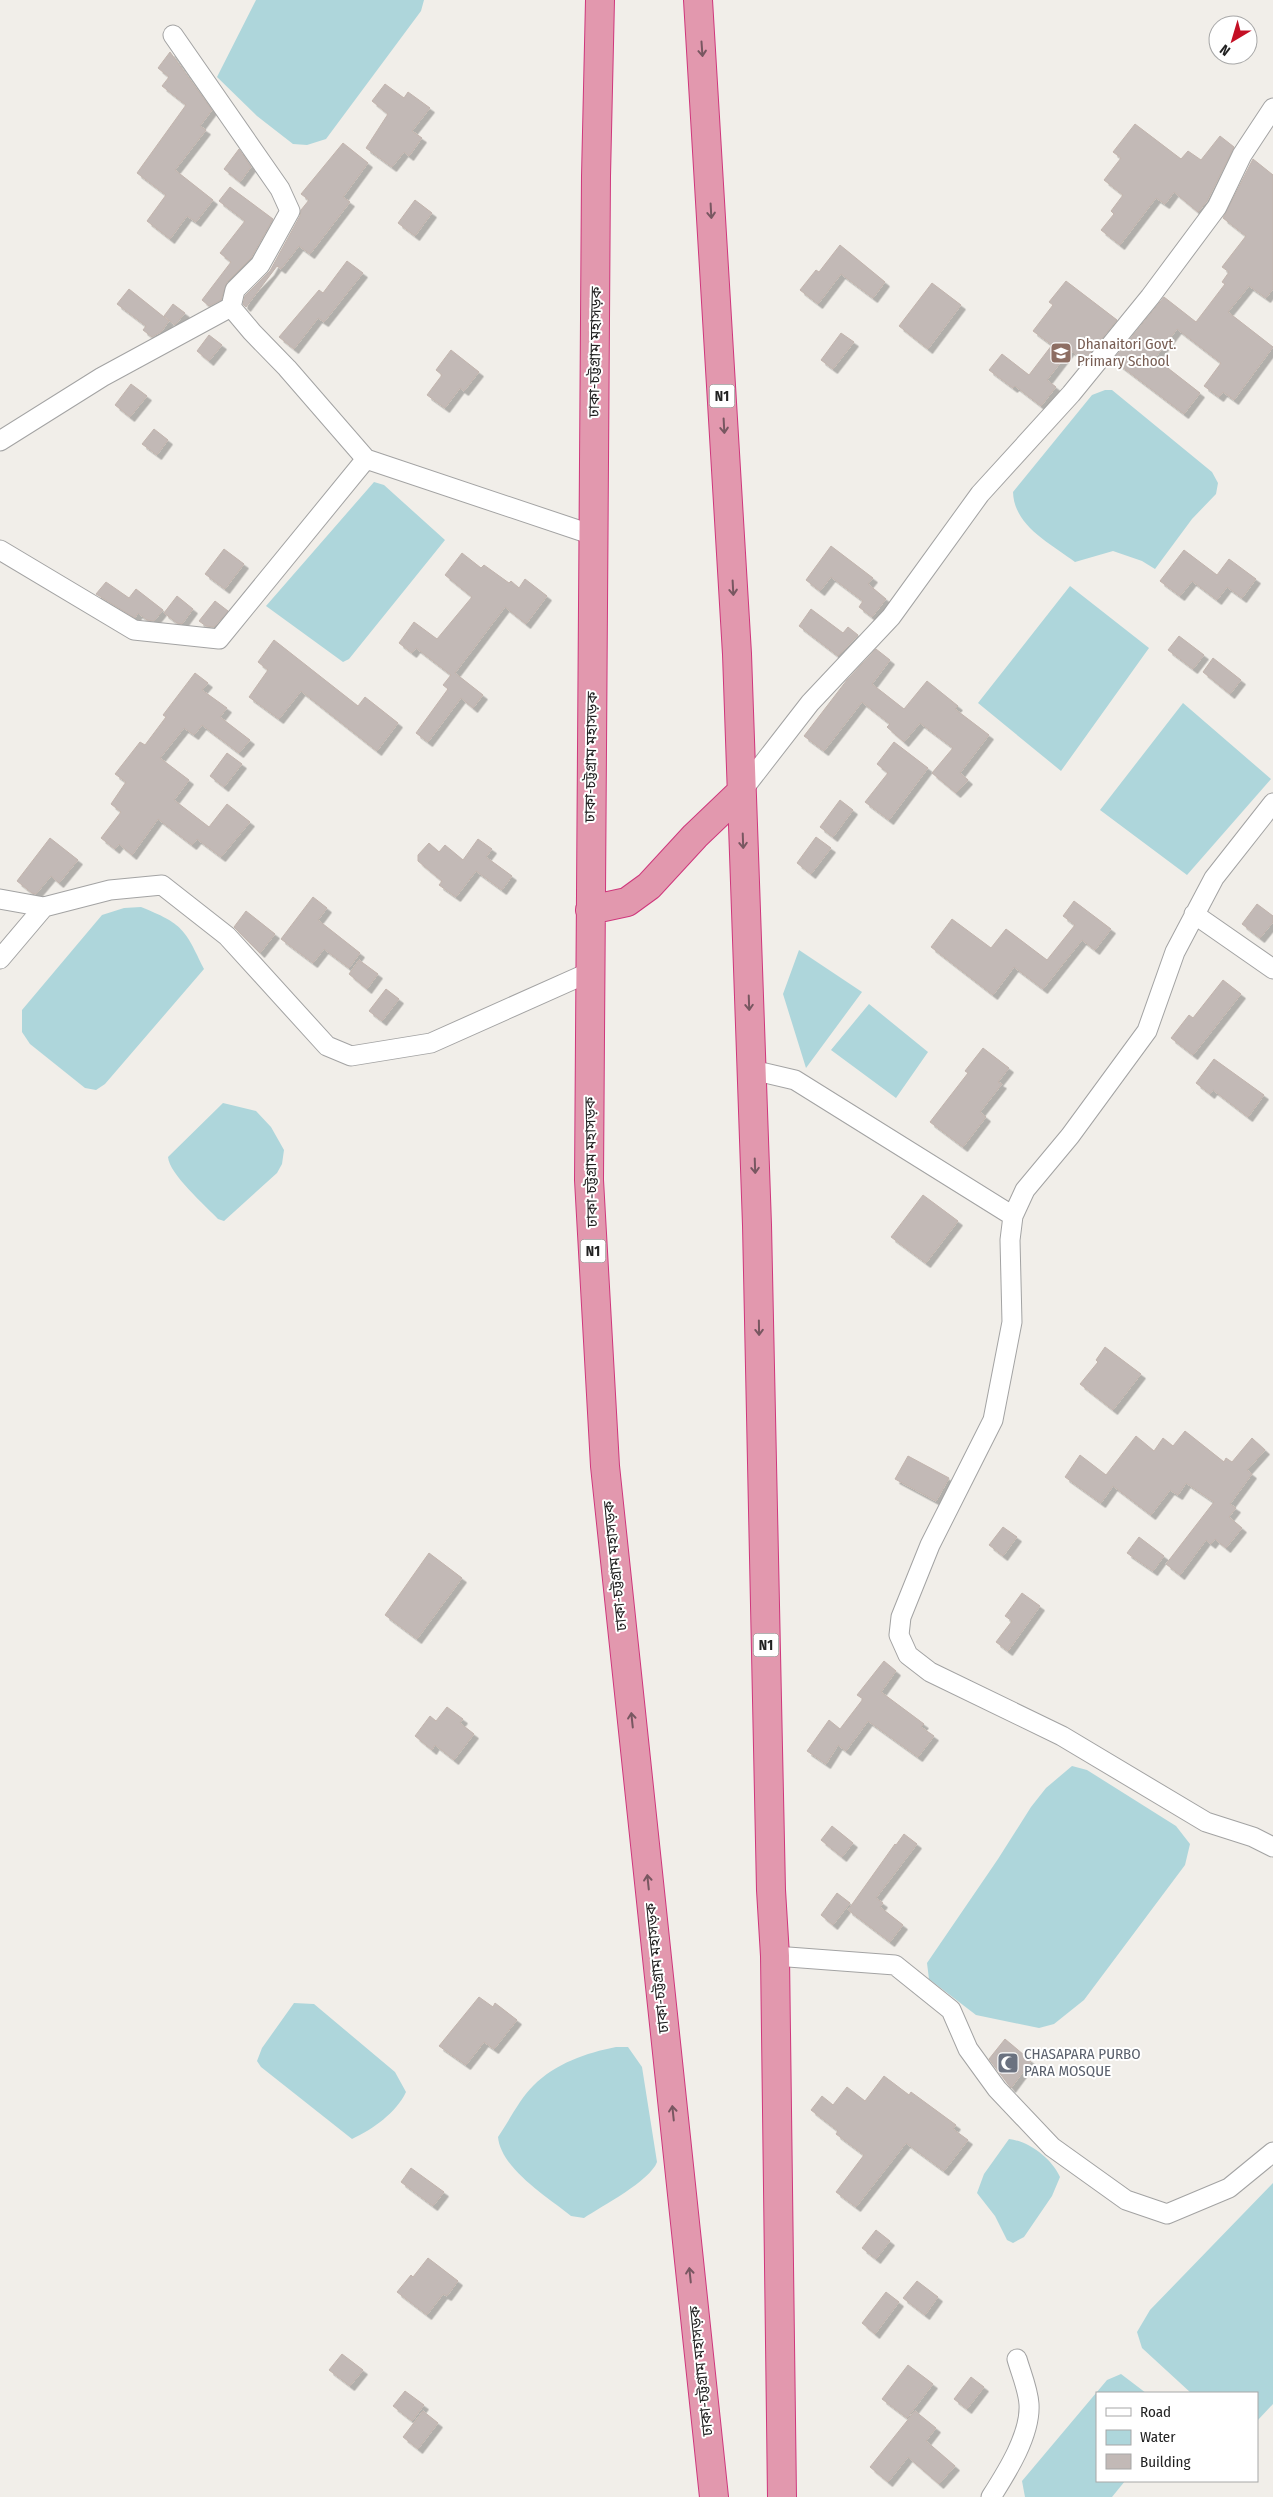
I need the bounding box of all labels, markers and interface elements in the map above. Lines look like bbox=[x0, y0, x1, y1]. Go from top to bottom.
north arrow bbox=[1208, 15, 1258, 65]
one-way arrow bbox=[697, 40, 706, 56]
text: N bbox=[1217, 41, 1234, 59]
one-way arrow bbox=[707, 203, 716, 219]
street label: ঢাকা-চট্টগ্রাম মহাসড়ক bbox=[585, 286, 605, 419]
place label: Dhanaitori Govt. Primary School bbox=[1077, 335, 1176, 370]
school or university icon: Dhanaitori Govt. Primary School bbox=[1049, 341, 1073, 365]
road number: N1 bbox=[710, 384, 734, 408]
one-way arrow bbox=[719, 417, 728, 433]
one-way arrow bbox=[728, 579, 737, 595]
street label: ঢাকা-চট্টগ্রাম মহাসড়ক bbox=[581, 691, 601, 824]
one-way arrow bbox=[739, 833, 748, 849]
one-way arrow bbox=[744, 995, 754, 1011]
street label: ঢাকা-চট্টগ্রাম মহাসড়ক bbox=[581, 1096, 601, 1229]
one-way arrow bbox=[750, 1158, 760, 1174]
road number: N1 bbox=[580, 1240, 606, 1262]
one-way arrow bbox=[755, 1320, 764, 1336]
street label: ঢাকা-চট্টগ্রাম মহাসড়ক bbox=[599, 1499, 631, 1633]
road number: N1 bbox=[754, 1634, 778, 1656]
one-way arrow bbox=[627, 1712, 637, 1728]
one-way arrow bbox=[643, 1874, 653, 1890]
street label: ঢাকা-চট্টগ্রাম মহাসড়ক bbox=[641, 1901, 673, 2035]
place label: CHASAPARA PURBO PARA MOSQUE bbox=[1024, 2045, 1141, 2080]
mosque icon: CHASAPARA PURBO PARA MOSQUE bbox=[996, 2051, 1020, 2075]
one-way arrow bbox=[668, 2105, 678, 2121]
one-way arrow bbox=[685, 2267, 695, 2283]
street label: ঢাকা-চট্টগ্রাম মহাসড়ক bbox=[685, 2304, 717, 2438]
legend bbox=[1096, 2392, 1258, 2482]
text: Road bbox=[1140, 2403, 1171, 2421]
text: Water bbox=[1140, 2428, 1176, 2446]
text: Building bbox=[1140, 2453, 1191, 2471]

